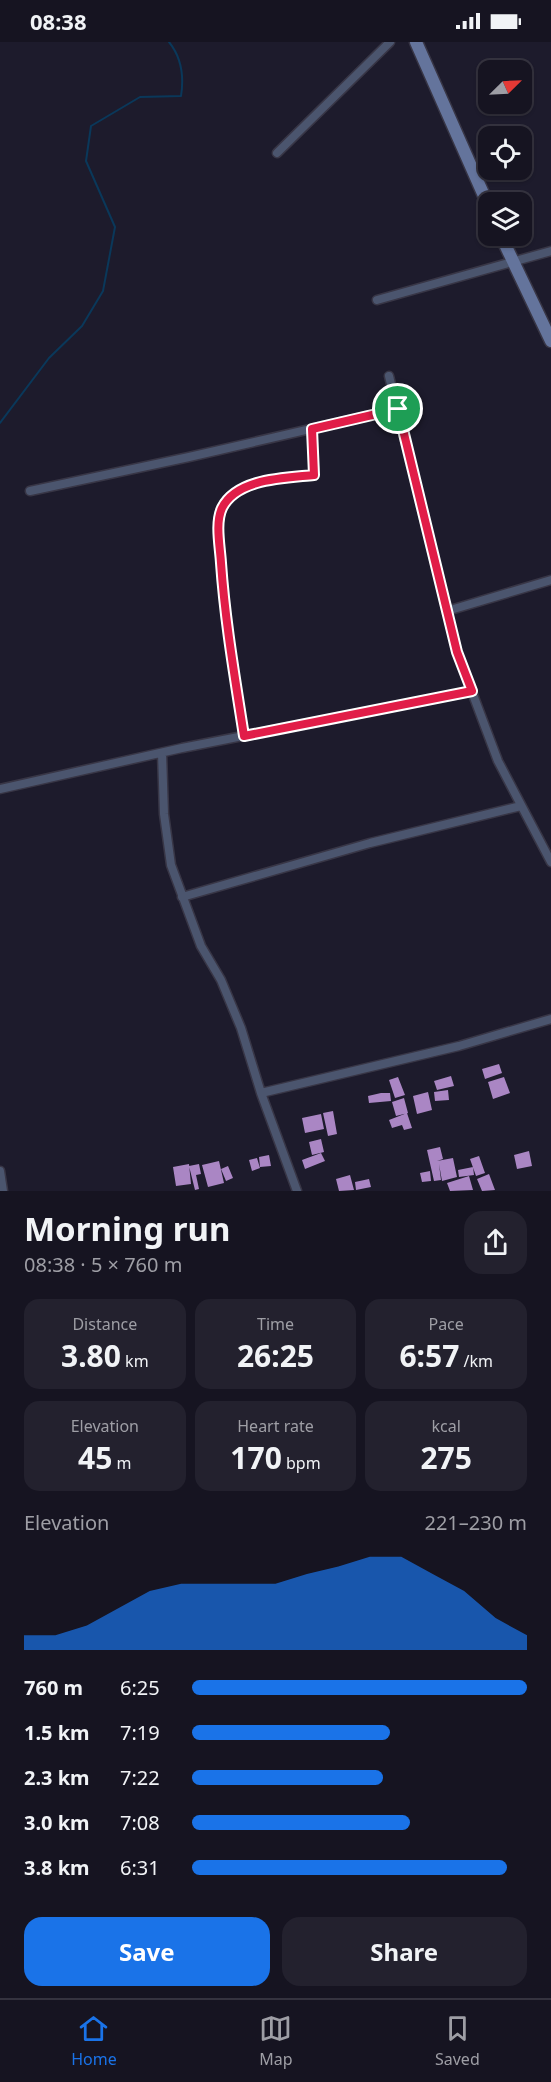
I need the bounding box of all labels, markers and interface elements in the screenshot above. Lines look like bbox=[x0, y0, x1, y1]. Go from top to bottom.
text: 08:38 bbox=[30, 6, 87, 36]
north arrow bbox=[478, 60, 532, 114]
map controls bbox=[478, 60, 532, 246]
button: locate bbox=[478, 126, 532, 180]
button: layers bbox=[478, 192, 532, 246]
pin bbox=[372, 383, 423, 434]
icon: arrive bbox=[381, 392, 414, 425]
text: Morning run bbox=[24, 1206, 230, 1251]
button: share bbox=[464, 1211, 527, 1274]
text: 08:38 · 5 × 760 m bbox=[24, 1251, 182, 1278]
text: Distance bbox=[72, 1313, 137, 1335]
text: Time bbox=[257, 1313, 294, 1335]
text: Pace bbox=[428, 1313, 464, 1335]
text: 3.80 bbox=[61, 1335, 121, 1376]
text: 26:25 bbox=[237, 1335, 314, 1376]
text: 6:57 bbox=[399, 1335, 459, 1376]
text: km bbox=[121, 1350, 149, 1372]
text: /km bbox=[459, 1350, 493, 1372]
text: Elevation bbox=[71, 1415, 139, 1437]
text: Heart rate bbox=[237, 1415, 314, 1437]
text: kcal bbox=[432, 1415, 461, 1437]
text: 45 bbox=[78, 1437, 112, 1478]
text: 170 bbox=[230, 1437, 282, 1478]
text: 275 bbox=[420, 1437, 472, 1478]
text: m bbox=[112, 1452, 132, 1474]
text: bpm bbox=[282, 1452, 321, 1474]
text: Elevation bbox=[24, 1509, 109, 1536]
text: 221–230 m bbox=[424, 1509, 527, 1536]
text: 760 m bbox=[24, 1674, 83, 1701]
text: 6:25 bbox=[120, 1674, 160, 1701]
text: 1.5 km bbox=[24, 1719, 90, 1746]
text: 7:19 bbox=[120, 1719, 160, 1746]
text: 2.3 km bbox=[24, 1764, 90, 1791]
text: 7:22 bbox=[120, 1764, 160, 1791]
text: 3.0 km bbox=[24, 1809, 90, 1836]
text: 7:08 bbox=[120, 1809, 160, 1836]
text: 3.8 km bbox=[24, 1854, 90, 1881]
text: 6:31 bbox=[120, 1854, 160, 1881]
button: Save bbox=[24, 1917, 270, 1986]
button: Share bbox=[282, 1917, 527, 1986]
tab: Home bbox=[71, 2012, 117, 2070]
tab: Map bbox=[259, 2012, 293, 2070]
tab: Saved bbox=[435, 2012, 480, 2070]

